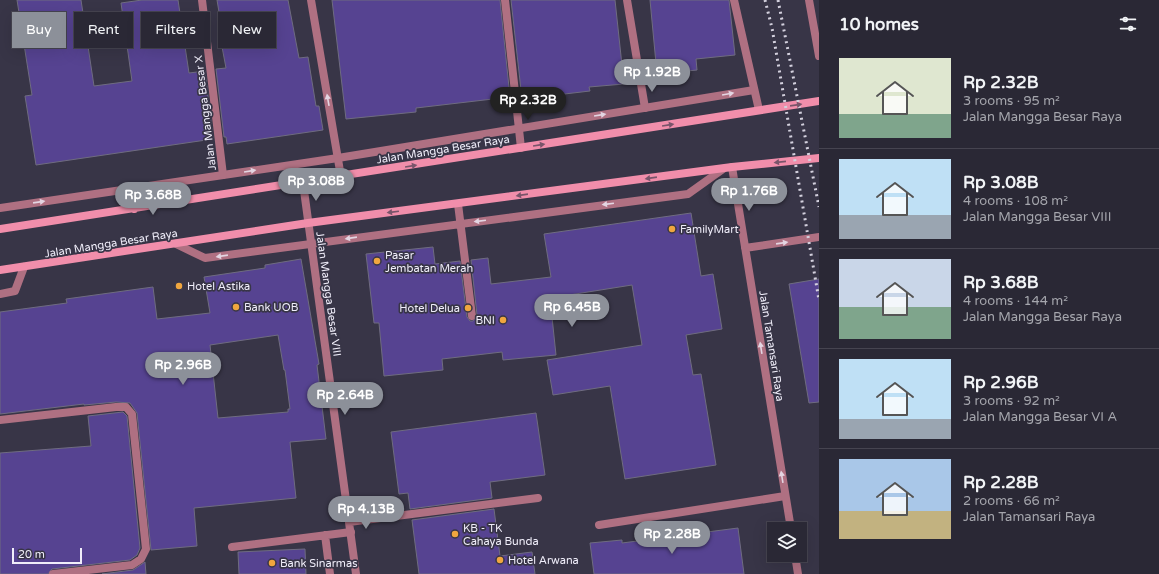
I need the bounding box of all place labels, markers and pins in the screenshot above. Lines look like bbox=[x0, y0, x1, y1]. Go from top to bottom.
pin: Rp 1.92B bbox=[611, 59, 693, 93]
pin: Rp 2.32B bbox=[487, 87, 569, 121]
pin: Rp 3.08B bbox=[275, 168, 357, 202]
pin: Rp 1.76B bbox=[708, 178, 790, 212]
pin: Rp 3.68B bbox=[112, 182, 194, 216]
place label: FamilyMart bbox=[680, 223, 739, 236]
marker: FamilyMart bbox=[667, 224, 677, 234]
place label: Pasar Jembatan Merah bbox=[385, 249, 473, 275]
marker: Pasar Jembatan Merah bbox=[372, 256, 382, 266]
place label: Hotel Astika bbox=[187, 280, 250, 293]
marker: Hotel Astika bbox=[174, 281, 184, 291]
pin: Rp 6.45B bbox=[531, 294, 613, 328]
place label: Bank UOB bbox=[244, 301, 299, 314]
marker: Bank UOB bbox=[231, 302, 241, 312]
place label: Hotel Delua bbox=[399, 302, 460, 315]
marker: Hotel Delua bbox=[463, 303, 473, 313]
place label: BNI bbox=[475, 314, 495, 327]
marker: BNI bbox=[498, 315, 508, 325]
pin: Rp 2.96B bbox=[142, 352, 224, 386]
pin: Rp 2.64B bbox=[304, 382, 386, 416]
pin: Rp 4.13B bbox=[325, 496, 407, 530]
pin: Rp 2.28B bbox=[631, 521, 713, 555]
place label: KB - TK Cahaya Bunda bbox=[463, 522, 539, 548]
marker: KB - TK Cahaya Bunda bbox=[450, 529, 460, 539]
place label: Hotel Arwana bbox=[508, 554, 579, 567]
marker: Hotel Arwana bbox=[495, 555, 505, 565]
place label: Bank Sinarmas bbox=[280, 557, 357, 570]
marker: Bank Sinarmas bbox=[267, 558, 277, 568]

